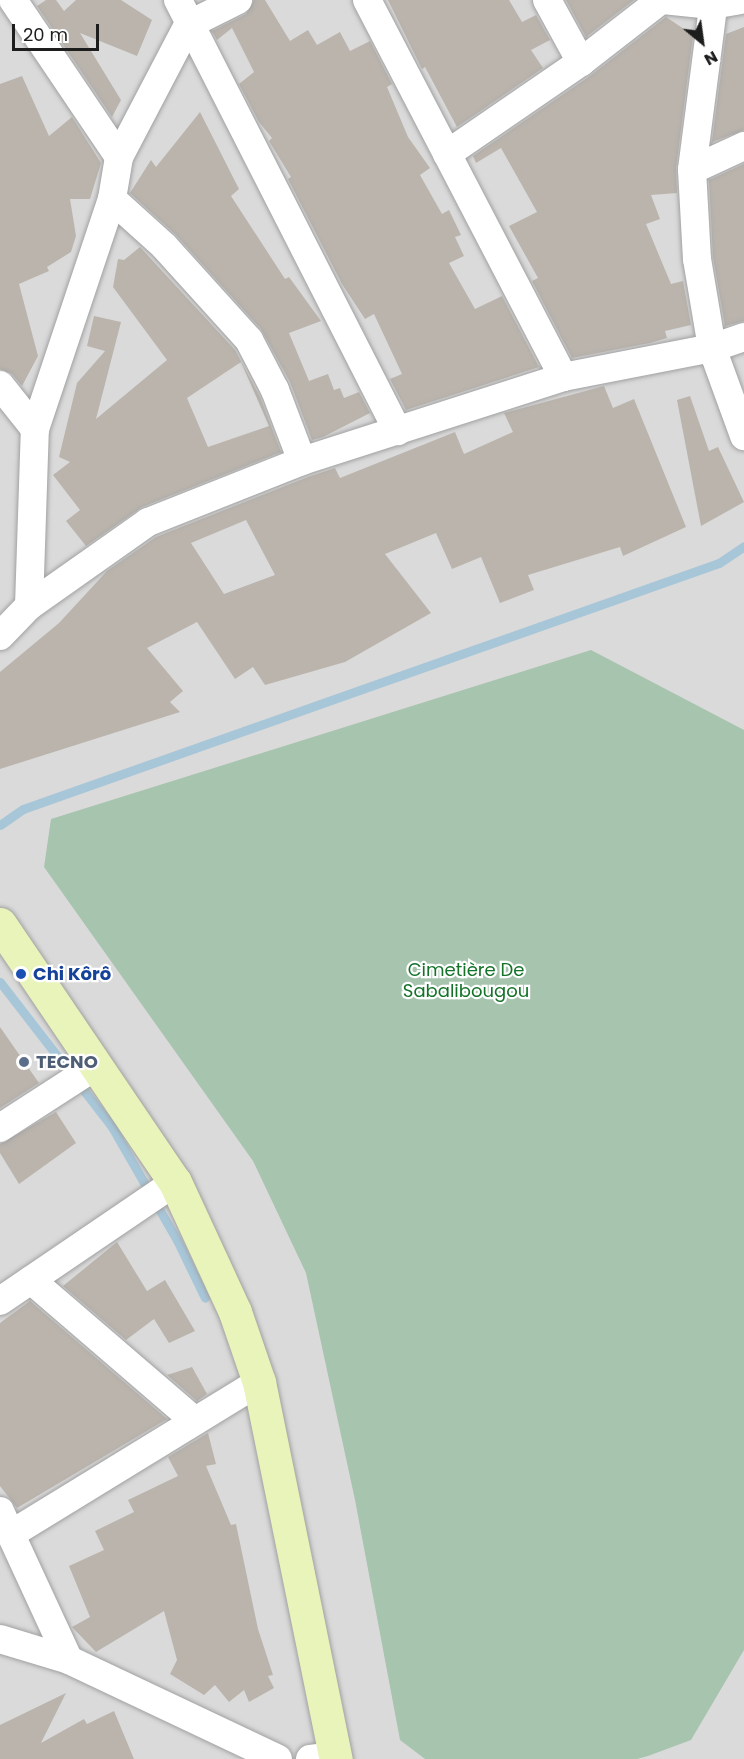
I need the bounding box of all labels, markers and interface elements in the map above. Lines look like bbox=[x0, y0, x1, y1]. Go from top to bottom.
scale bar bbox=[15, 12, 102, 50]
north arrow bbox=[672, 12, 732, 72]
text: 20 m bbox=[23, 22, 68, 47]
text: N bbox=[700, 45, 722, 71]
park label: Cimetière De Sabalibougou bbox=[403, 960, 529, 1002]
place label: Chi Kôrô bbox=[33, 963, 111, 985]
marker: Chi Kôrô bbox=[14, 967, 28, 981]
place label: TECNO bbox=[36, 1051, 98, 1073]
marker: TECNO bbox=[17, 1055, 31, 1069]

